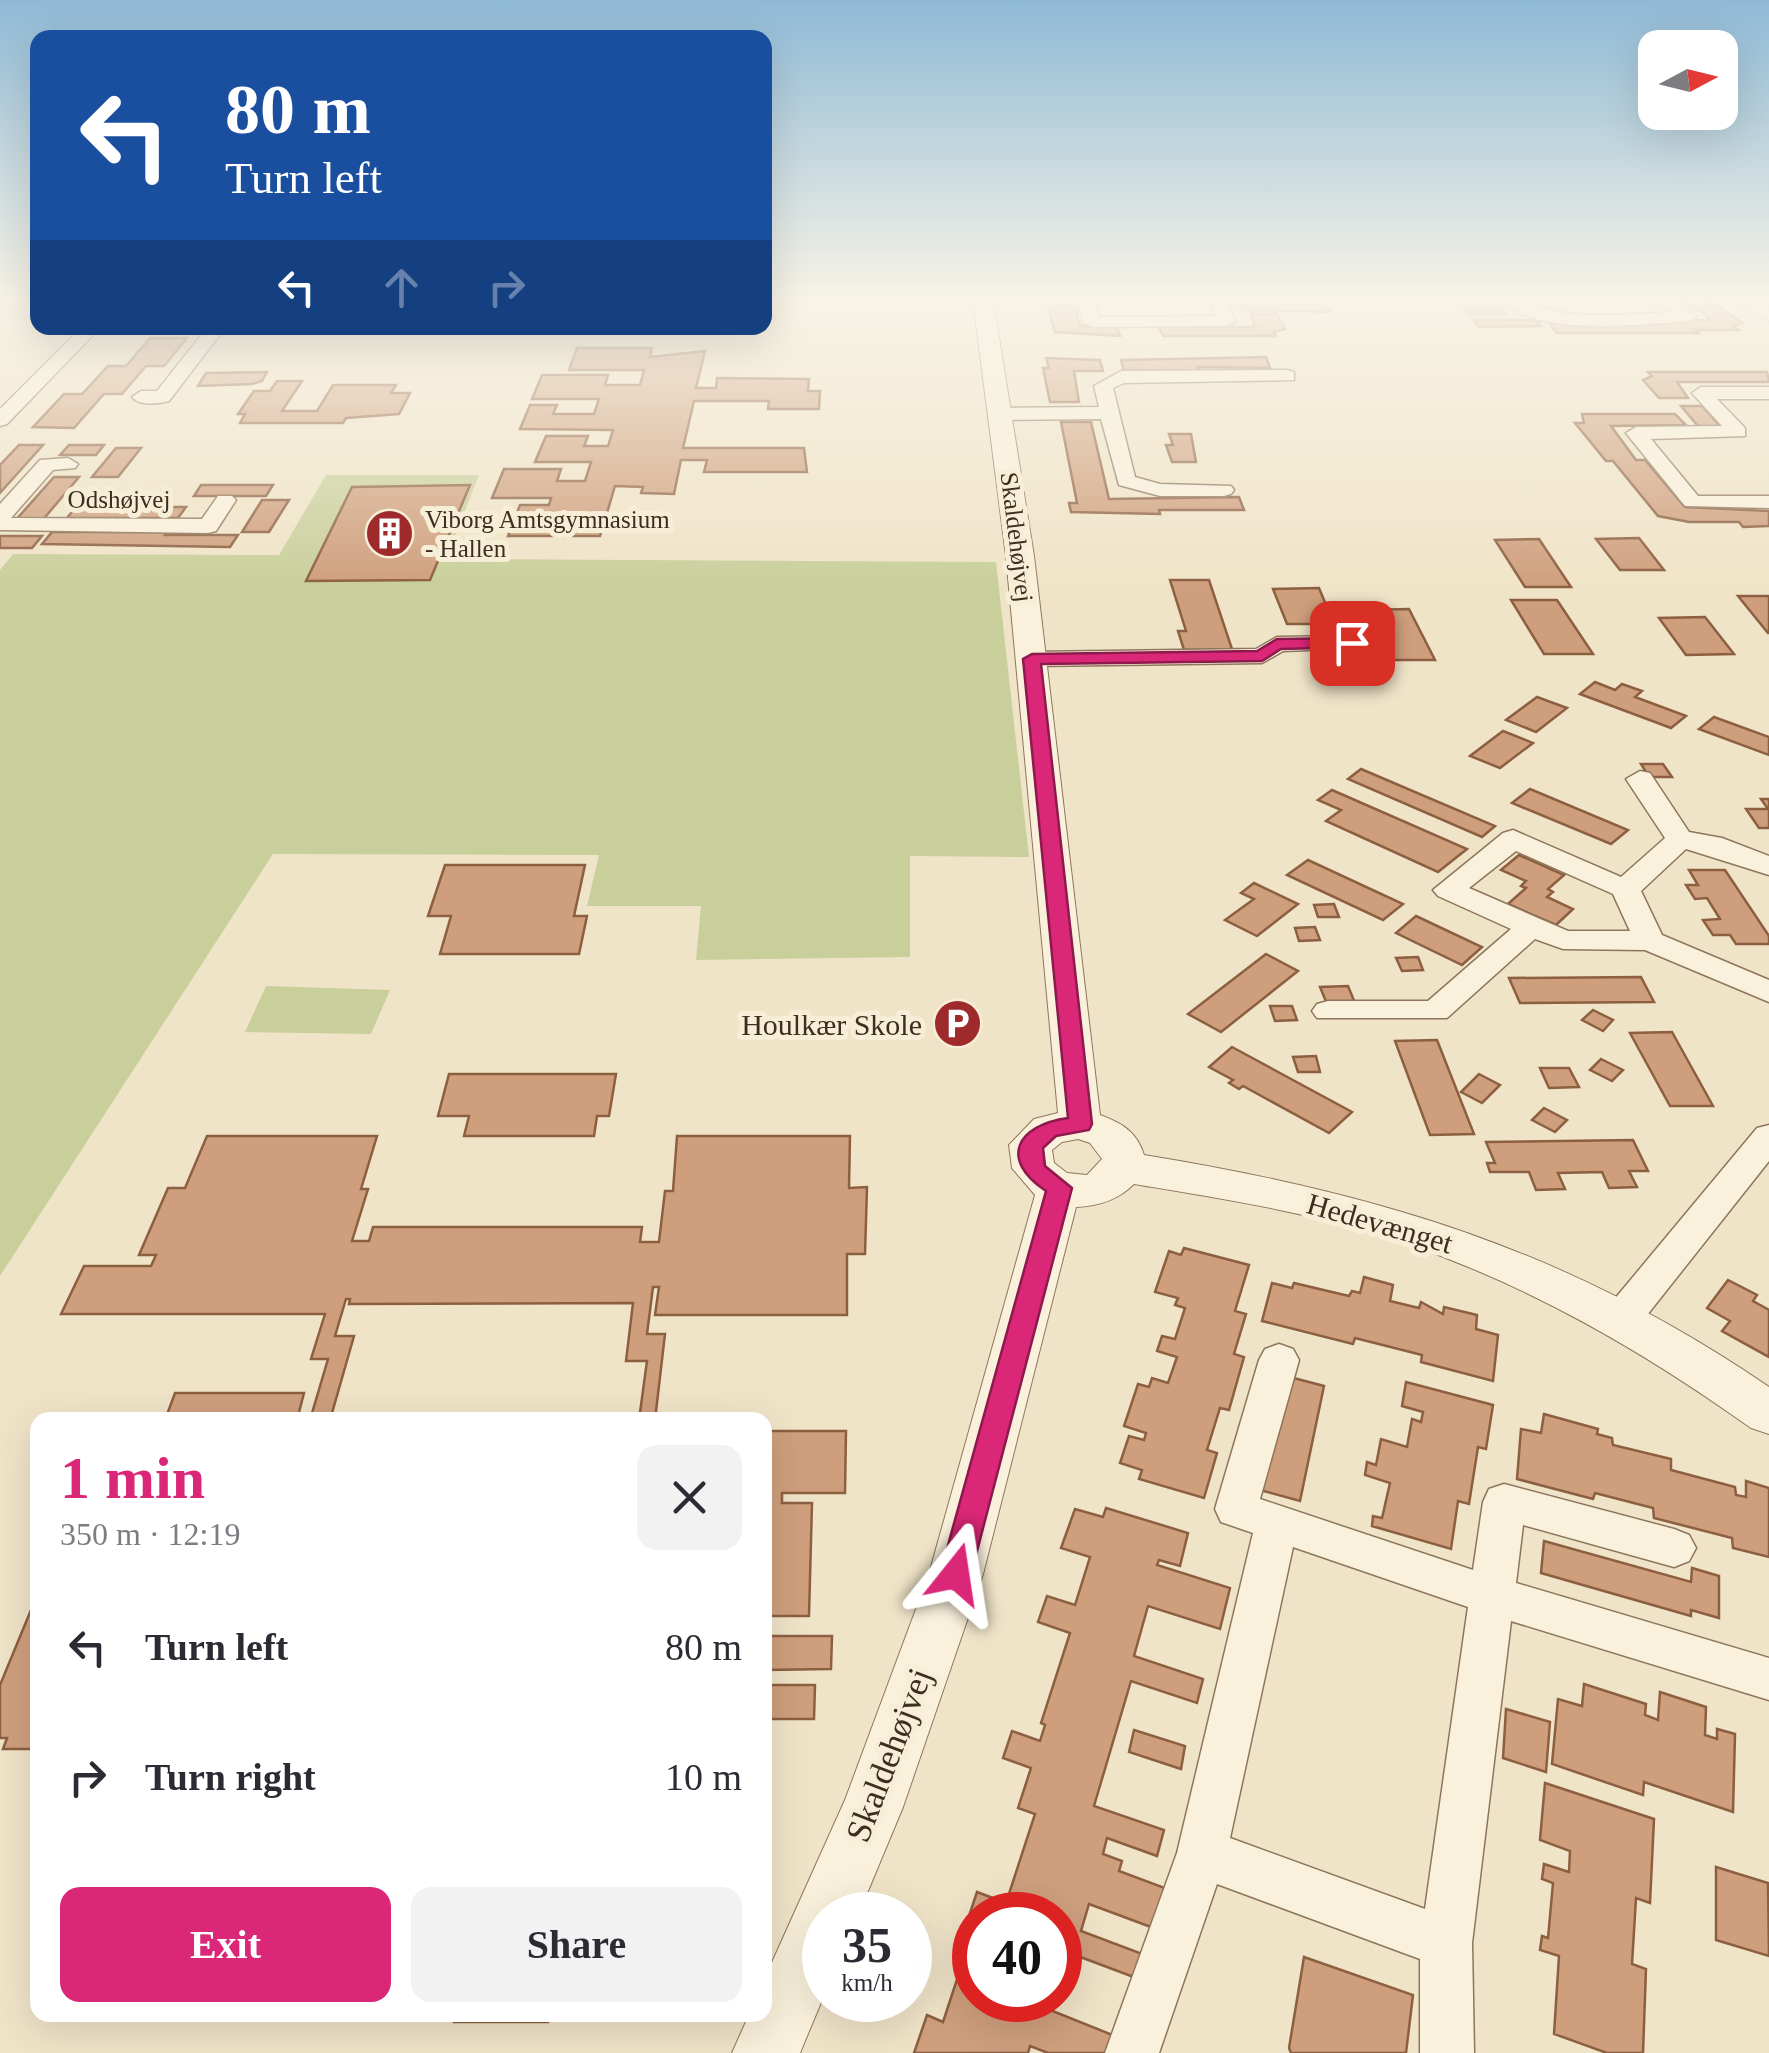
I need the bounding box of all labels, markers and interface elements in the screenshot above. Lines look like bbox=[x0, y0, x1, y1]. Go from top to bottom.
north arrow bbox=[1638, 30, 1738, 130]
map controls bbox=[1638, 30, 1738, 130]
icon: left bbox=[60, 70, 190, 200]
text: 80 m bbox=[225, 71, 371, 148]
text: Turn left bbox=[225, 153, 382, 203]
icon: left bbox=[269, 260, 324, 315]
icon: ahead bbox=[374, 260, 429, 315]
icon: right bbox=[479, 260, 534, 315]
street label: Skaldehøjvej bbox=[996, 471, 1038, 603]
street label: Odshøjvej bbox=[68, 486, 170, 513]
place label: Viborg Amtsgymnasium - Hallen bbox=[425, 506, 670, 562]
building icon: Viborg Amtsgymnasium - Hallen bbox=[364, 507, 416, 559]
pin bbox=[1310, 601, 1395, 686]
icon: arrive bbox=[1325, 616, 1380, 671]
parking icon: Houlkær Skole bbox=[931, 998, 983, 1050]
place label: Houlkær Skole bbox=[741, 1008, 922, 1041]
street label: Hedevænget bbox=[1303, 1186, 1457, 1260]
text: 1 min bbox=[60, 1445, 205, 1511]
button: close bbox=[637, 1445, 742, 1550]
text: 350 m · 12:19 bbox=[60, 1516, 240, 1552]
position arrow bbox=[904, 1522, 1008, 1626]
icon: left bbox=[60, 1620, 115, 1675]
text: Turn left bbox=[145, 1626, 288, 1668]
text: 80 m bbox=[665, 1626, 742, 1668]
street label: Skaldehøjvej bbox=[838, 1663, 940, 1847]
icon: right bbox=[60, 1750, 115, 1805]
text: Turn right bbox=[145, 1756, 316, 1798]
text: 10 m bbox=[665, 1756, 742, 1798]
button: Exit bbox=[60, 1887, 391, 2002]
button: Share bbox=[411, 1887, 742, 2002]
speed limit sign: 40 bbox=[952, 1892, 1082, 2022]
text: 35 bbox=[842, 1917, 892, 1973]
text: km/h bbox=[841, 1969, 893, 1996]

